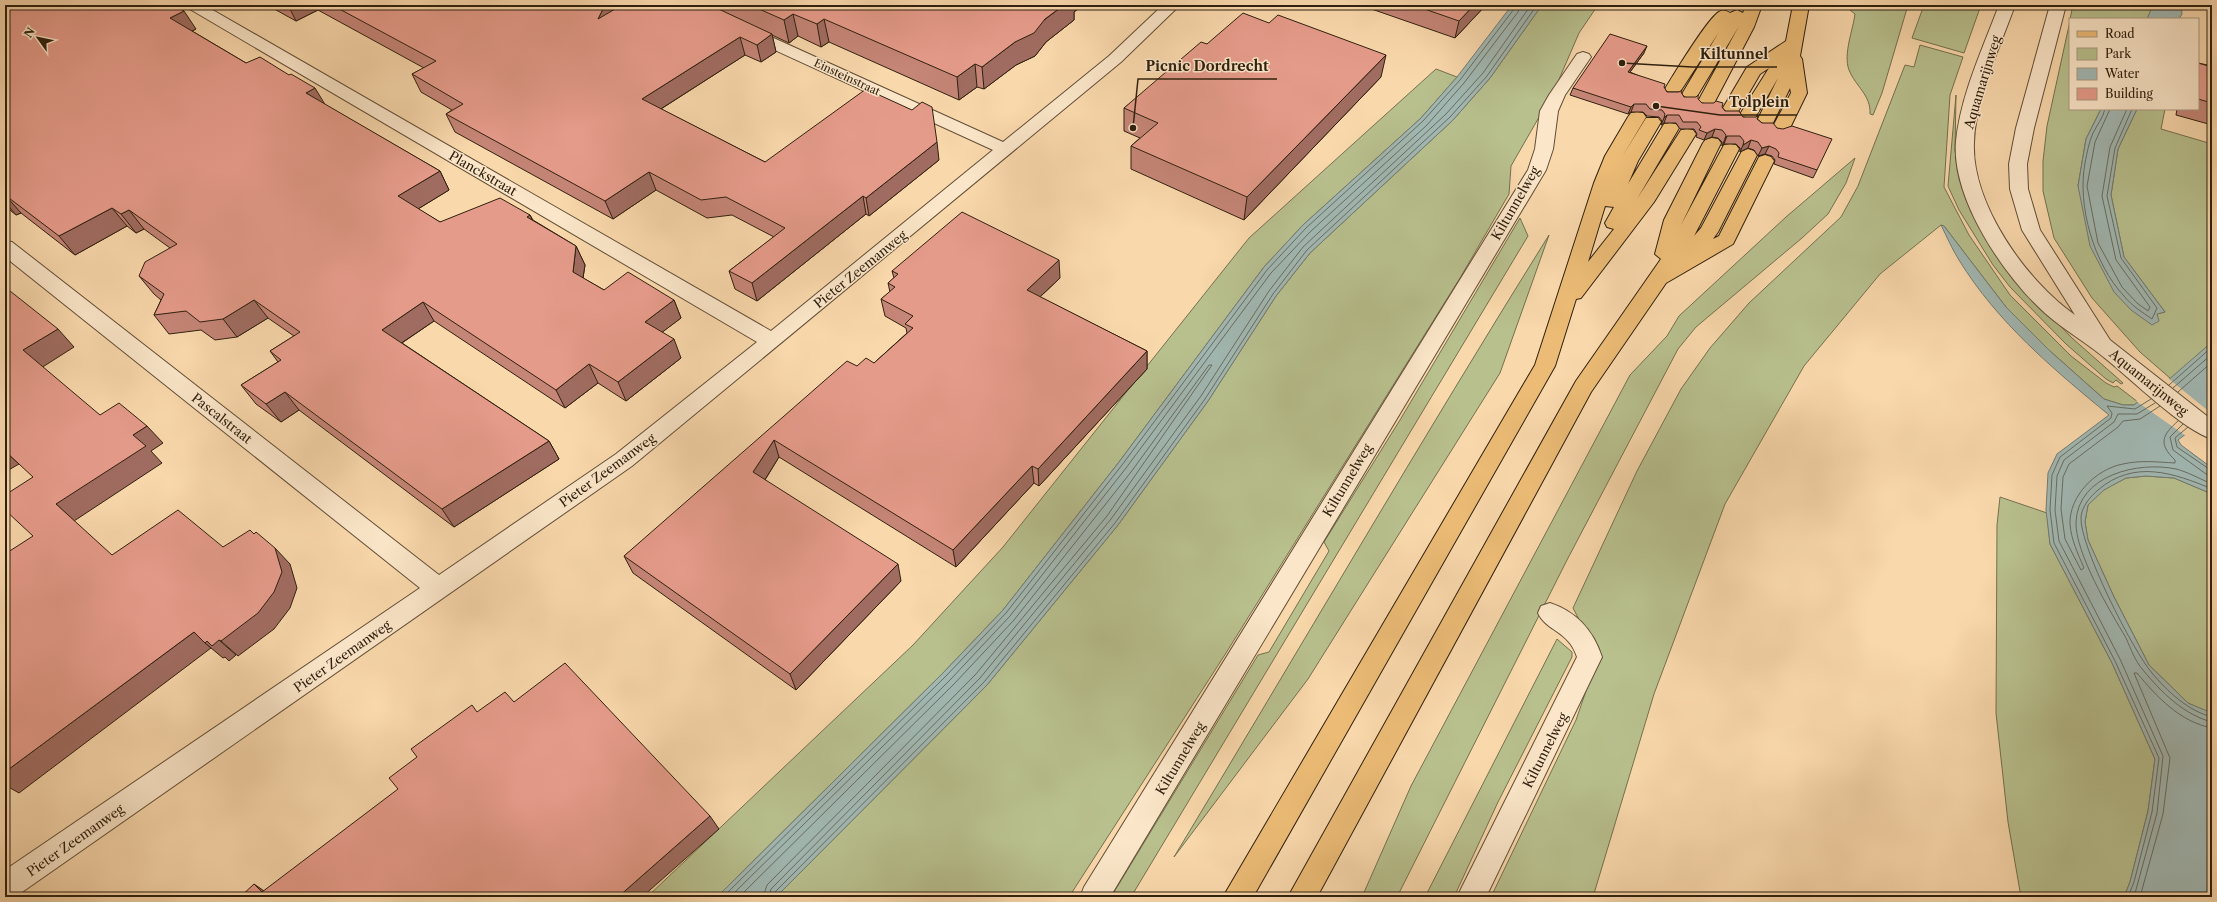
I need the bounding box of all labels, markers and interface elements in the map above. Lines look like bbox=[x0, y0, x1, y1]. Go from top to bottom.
north arrow bbox=[18, 18, 58, 58]
legend bbox=[2069, 18, 2199, 110]
text: N bbox=[21, 24, 38, 40]
text: Road bbox=[2105, 26, 2135, 41]
street label: Aquamarijnweg bbox=[1960, 33, 2004, 131]
callout: Kiltunnel bbox=[1692, 41, 1777, 67]
text: Kiltunnel bbox=[1700, 45, 1768, 63]
text: Park bbox=[2105, 46, 2132, 61]
callout: Picnic Dordrecht bbox=[1138, 53, 1277, 79]
street label: Einsteinstraat bbox=[812, 56, 882, 99]
text: Picnic Dordrecht bbox=[1145, 57, 1269, 75]
text: Water bbox=[2104, 66, 2139, 81]
text: Building bbox=[2105, 86, 2153, 101]
callout: Tolplein bbox=[1720, 89, 1797, 115]
text: Tolplein bbox=[1729, 93, 1790, 111]
street label: Planckstraat bbox=[446, 147, 520, 199]
street label: Kiltunnelweg bbox=[1487, 163, 1543, 243]
street label: Pieter Zeemanweg bbox=[810, 226, 910, 311]
street label: Aquamarijnweg bbox=[2106, 345, 2192, 419]
street label: Pascalstraat bbox=[189, 389, 256, 447]
street label: Pieter Zeemanweg bbox=[556, 430, 658, 510]
street label: Kiltunnelweg bbox=[1319, 440, 1375, 519]
street label: Pieter Zeemanweg bbox=[290, 616, 394, 696]
street label: Kiltunnelweg bbox=[1519, 710, 1571, 790]
street label: Kiltunnelweg bbox=[1152, 718, 1208, 797]
street label: Pieter Zeemanweg bbox=[23, 800, 127, 880]

